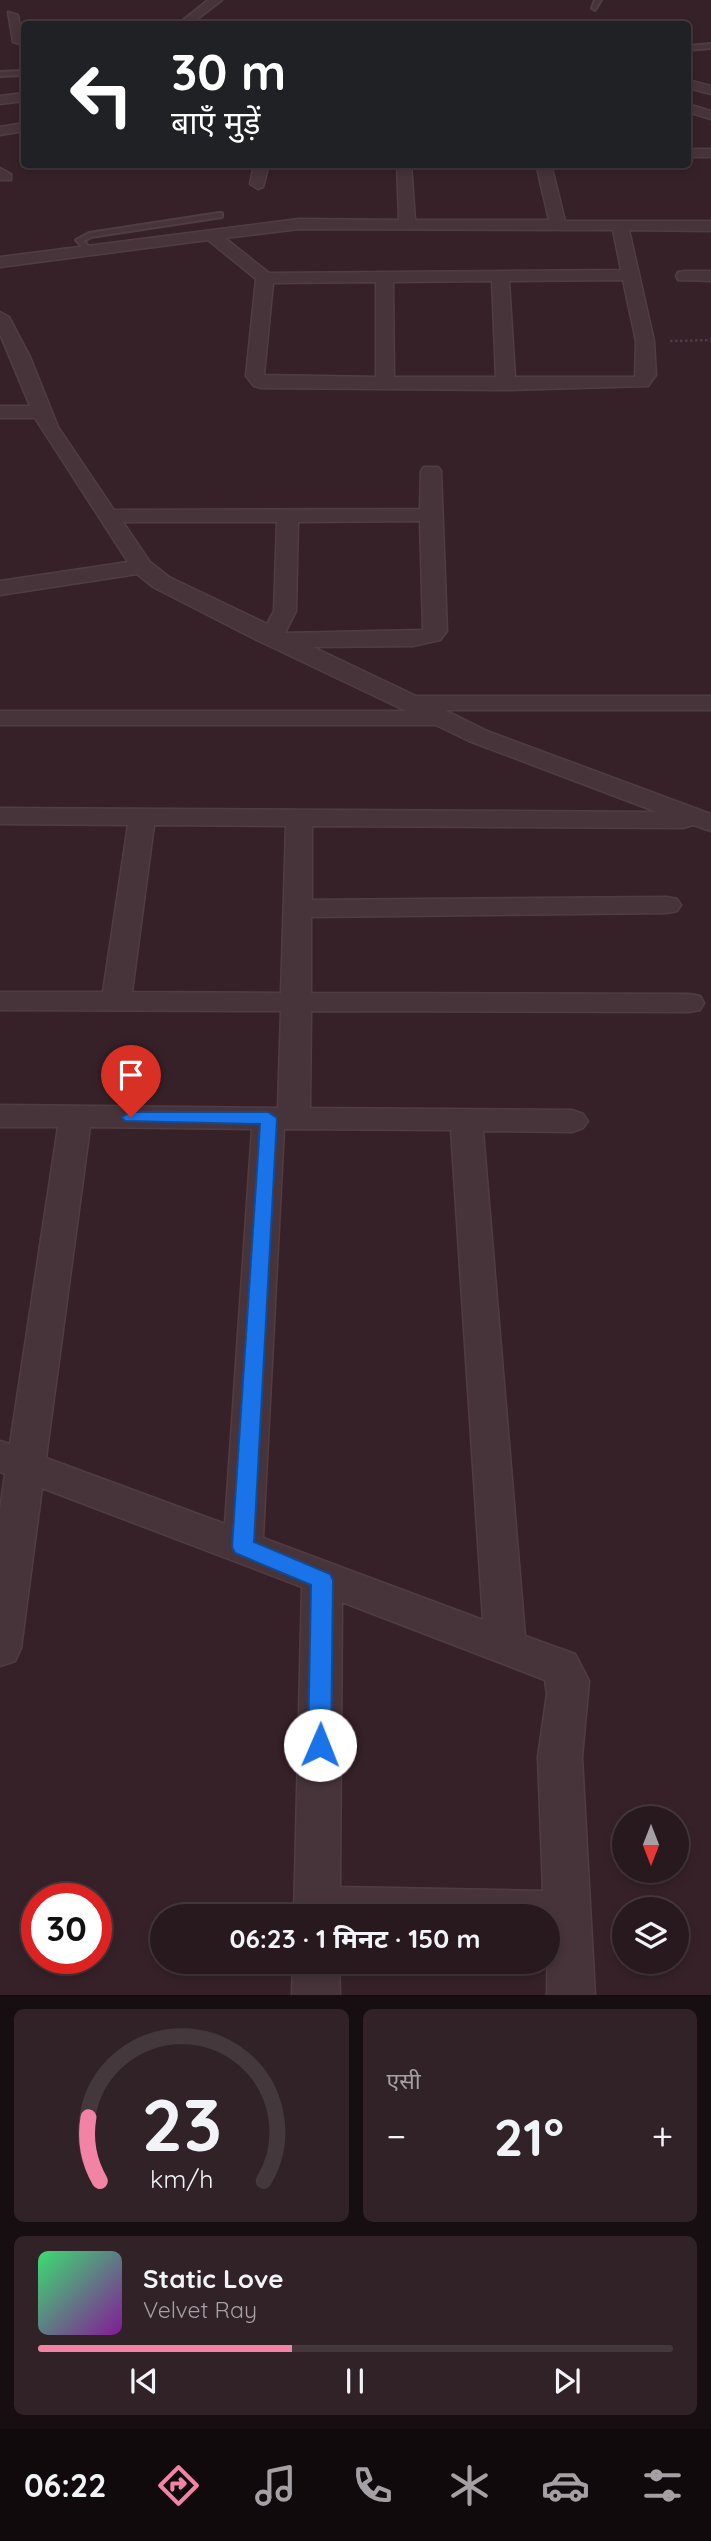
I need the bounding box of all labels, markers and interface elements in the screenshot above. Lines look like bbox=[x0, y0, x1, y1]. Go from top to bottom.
text: 30 m bbox=[171, 41, 286, 102]
icon: left bbox=[56, 49, 147, 140]
text: बाएँ मुड़ें bbox=[171, 102, 260, 142]
pin bbox=[101, 1045, 161, 1117]
icon: arrive bbox=[112, 1056, 150, 1094]
position arrow bbox=[283, 1708, 357, 1782]
north arrow bbox=[612, 1806, 690, 1883]
map controls bbox=[612, 1806, 689, 1974]
speed limit sign: 30 bbox=[21, 1883, 112, 1974]
button: layers bbox=[612, 1897, 689, 1974]
text: 06:23 · 1 मिनट · 150 m bbox=[229, 1922, 481, 1955]
text: एसी bbox=[387, 2066, 421, 2095]
text: 23 bbox=[141, 2079, 222, 2170]
text: 21° bbox=[494, 2104, 564, 2169]
text: − bbox=[387, 2112, 406, 2160]
text: + bbox=[652, 2112, 673, 2160]
text: km/h bbox=[150, 2163, 213, 2194]
text: Static Love bbox=[143, 2262, 284, 2295]
text: Velvet Ray bbox=[143, 2295, 257, 2324]
icon: previous bbox=[125, 2362, 163, 2400]
icon: pause bbox=[336, 2362, 374, 2400]
icon: next bbox=[548, 2362, 586, 2400]
icon: directions bbox=[154, 2461, 203, 2510]
icon: music bbox=[251, 2461, 300, 2510]
icon: phone bbox=[348, 2461, 397, 2510]
icon: climate bbox=[445, 2461, 494, 2510]
icon: car bbox=[541, 2461, 590, 2510]
icon: filters bbox=[638, 2461, 687, 2510]
text: 06:22 bbox=[24, 2465, 106, 2505]

